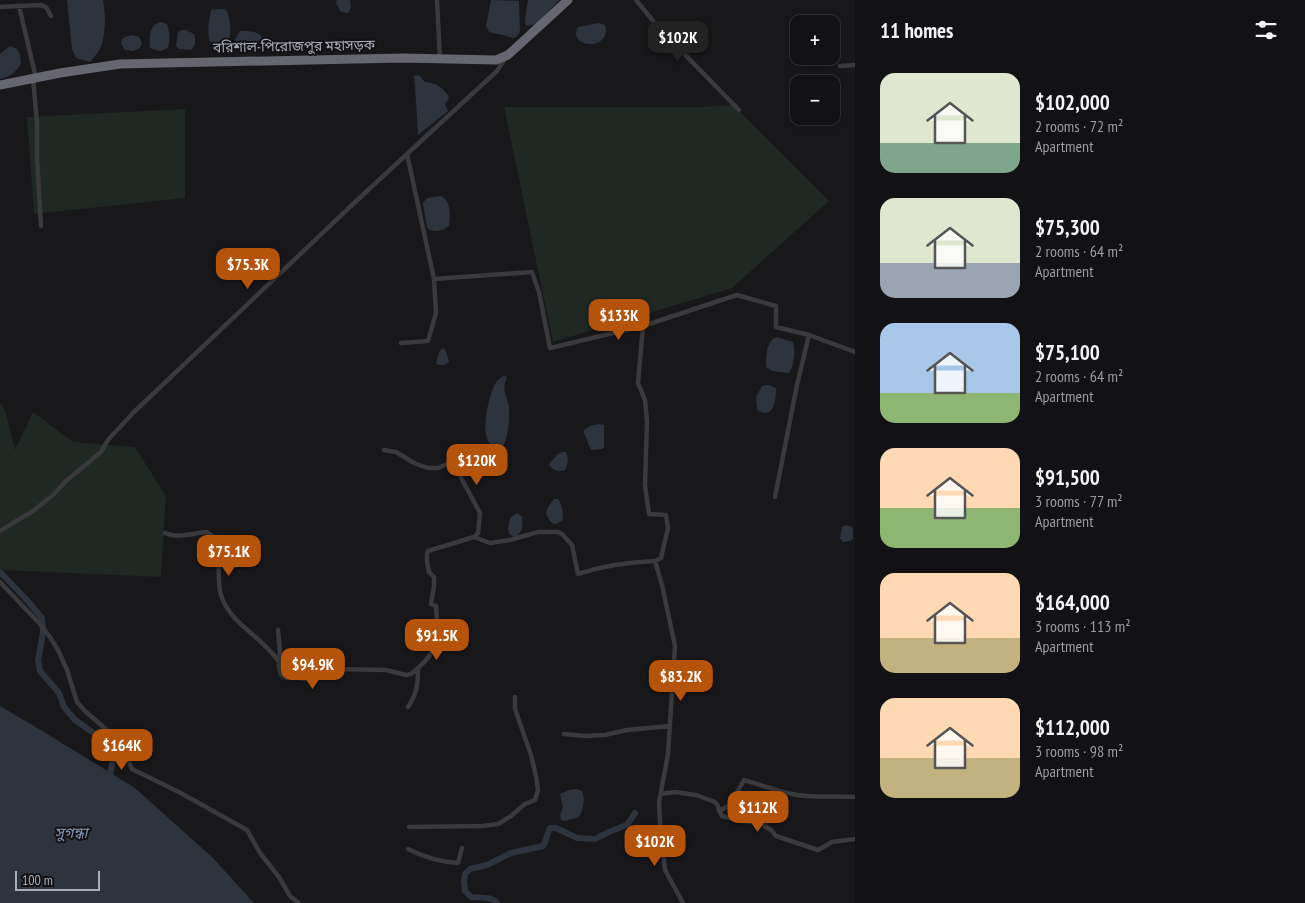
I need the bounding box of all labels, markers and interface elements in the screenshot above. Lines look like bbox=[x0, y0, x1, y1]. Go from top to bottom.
map controls bbox=[790, 15, 840, 125]
button: + bbox=[790, 15, 840, 65]
icon: filters bbox=[1252, 16, 1280, 44]
text: 11 homes bbox=[880, 17, 953, 44]
pin: $102K bbox=[643, 20, 713, 63]
text: $102K bbox=[659, 27, 697, 47]
street label: বরিশাল-পিরোজপুর মহাসড়ক bbox=[212, 36, 376, 56]
button: − bbox=[790, 75, 840, 125]
text: $102,000 bbox=[1035, 89, 1110, 116]
icon: home bbox=[920, 93, 980, 153]
text: 2 rooms · 72 m² bbox=[1035, 116, 1123, 136]
text: Apartment bbox=[1035, 136, 1094, 156]
text: $75,300 bbox=[1035, 214, 1100, 241]
icon: home bbox=[920, 218, 980, 278]
text: 2 rooms · 64 m² bbox=[1035, 241, 1123, 261]
pin: $75.3K bbox=[207, 248, 289, 290]
text: $75.3K bbox=[227, 254, 269, 274]
text: Apartment bbox=[1035, 261, 1094, 281]
pin: $133K bbox=[584, 298, 654, 341]
text: $133K bbox=[600, 305, 638, 325]
text: $75,100 bbox=[1035, 339, 1100, 366]
icon: home bbox=[920, 343, 980, 403]
text: 2 rooms · 64 m² bbox=[1035, 366, 1123, 386]
text: Apartment bbox=[1035, 386, 1094, 406]
pin: $120K bbox=[442, 444, 512, 486]
text: $120K bbox=[458, 450, 496, 470]
text: $91,500 bbox=[1035, 464, 1100, 491]
icon: home bbox=[920, 468, 980, 528]
text: 3 rooms · 77 m² bbox=[1035, 491, 1123, 511]
text: Apartment bbox=[1035, 511, 1094, 531]
pin: $75.1K bbox=[188, 534, 270, 577]
text: $75.1K bbox=[208, 541, 250, 561]
text: $164,000 bbox=[1035, 589, 1110, 616]
icon: home bbox=[920, 593, 980, 653]
text: 3 rooms · 113 m² bbox=[1035, 616, 1131, 636]
pin: $91.5K bbox=[396, 618, 478, 661]
text: $91.5K bbox=[416, 625, 458, 645]
text: Apartment bbox=[1035, 636, 1094, 656]
pin: $94.9K bbox=[272, 648, 354, 690]
text: $94.9K bbox=[292, 654, 334, 674]
pin: $83.2K bbox=[640, 660, 722, 702]
text: $83.2K bbox=[660, 666, 702, 686]
text: $112,000 bbox=[1035, 714, 1110, 741]
icon: home bbox=[920, 718, 980, 778]
pin: $164K bbox=[87, 728, 157, 771]
text: $164K bbox=[103, 735, 141, 755]
text: 3 rooms · 98 m² bbox=[1035, 741, 1123, 761]
text: Apartment bbox=[1035, 761, 1094, 781]
pin: $112K bbox=[723, 790, 793, 833]
text: $112K bbox=[739, 797, 777, 817]
water label: সুগন্ধা bbox=[54, 823, 91, 842]
pin: $102K bbox=[620, 824, 690, 867]
text: $102K bbox=[636, 831, 674, 851]
scale bar bbox=[15, 868, 100, 891]
text: 100 m bbox=[22, 871, 53, 889]

